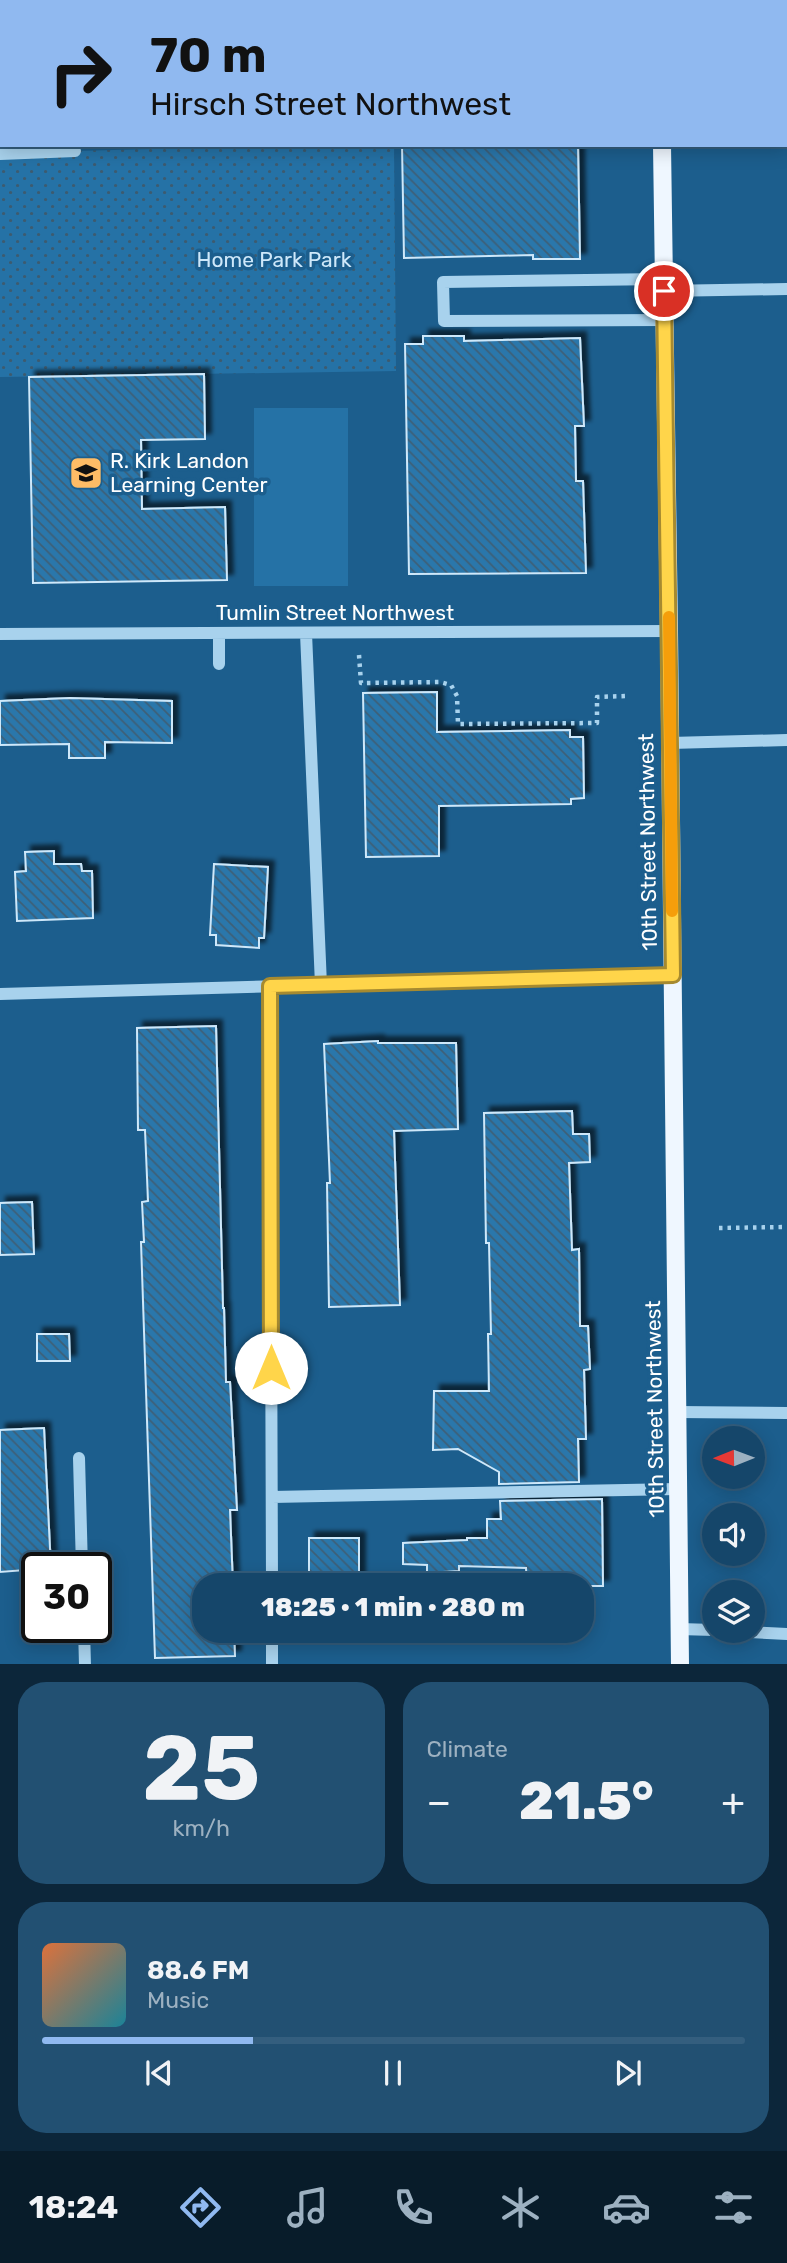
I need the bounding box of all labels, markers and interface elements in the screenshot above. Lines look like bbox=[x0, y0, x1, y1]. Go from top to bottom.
text: 70 m bbox=[150, 26, 267, 84]
icon: right bbox=[35, 28, 126, 119]
text: Hirsch Street Northwest bbox=[150, 85, 511, 123]
park label: Home Park Park bbox=[197, 247, 352, 272]
pin bbox=[634, 261, 694, 321]
icon: arrive bbox=[645, 272, 683, 310]
place label: R. Kirk Landon Learning Center bbox=[110, 448, 267, 497]
school or university icon: R. Kirk Landon Learning Center bbox=[67, 454, 105, 492]
street label: Tumlin Street Northwest bbox=[216, 600, 454, 625]
street label: 10th Street Northwest bbox=[633, 733, 662, 951]
street label: 10th Street Northwest bbox=[640, 1300, 669, 1518]
position arrow bbox=[234, 1331, 308, 1405]
north arrow bbox=[702, 1426, 765, 1489]
map controls bbox=[702, 1426, 765, 1643]
button: sound bbox=[702, 1503, 765, 1566]
speed limit sign: 30 bbox=[21, 1552, 112, 1643]
button: layers bbox=[702, 1580, 765, 1643]
text: 18:25 · 1 min · 280 m bbox=[261, 1592, 525, 1623]
text: 25 bbox=[142, 1714, 260, 1822]
text: Climate bbox=[427, 1735, 508, 1763]
text: 21.5° bbox=[519, 1770, 654, 1832]
text: − bbox=[427, 1779, 451, 1825]
text: + bbox=[721, 1779, 745, 1825]
text: km/h bbox=[173, 1814, 230, 1842]
text: 88.6 FM bbox=[147, 1955, 249, 1986]
text: Music bbox=[147, 1986, 209, 2014]
icon: previous bbox=[140, 2054, 178, 2092]
icon: pause bbox=[374, 2054, 412, 2092]
icon: next bbox=[609, 2054, 647, 2092]
icon: directions bbox=[176, 2183, 225, 2232]
icon: music bbox=[283, 2183, 332, 2232]
icon: phone bbox=[389, 2183, 438, 2232]
icon: climate bbox=[496, 2183, 545, 2232]
icon: car bbox=[602, 2183, 651, 2232]
icon: filters bbox=[709, 2183, 758, 2232]
text: 18:24 bbox=[29, 2188, 118, 2226]

